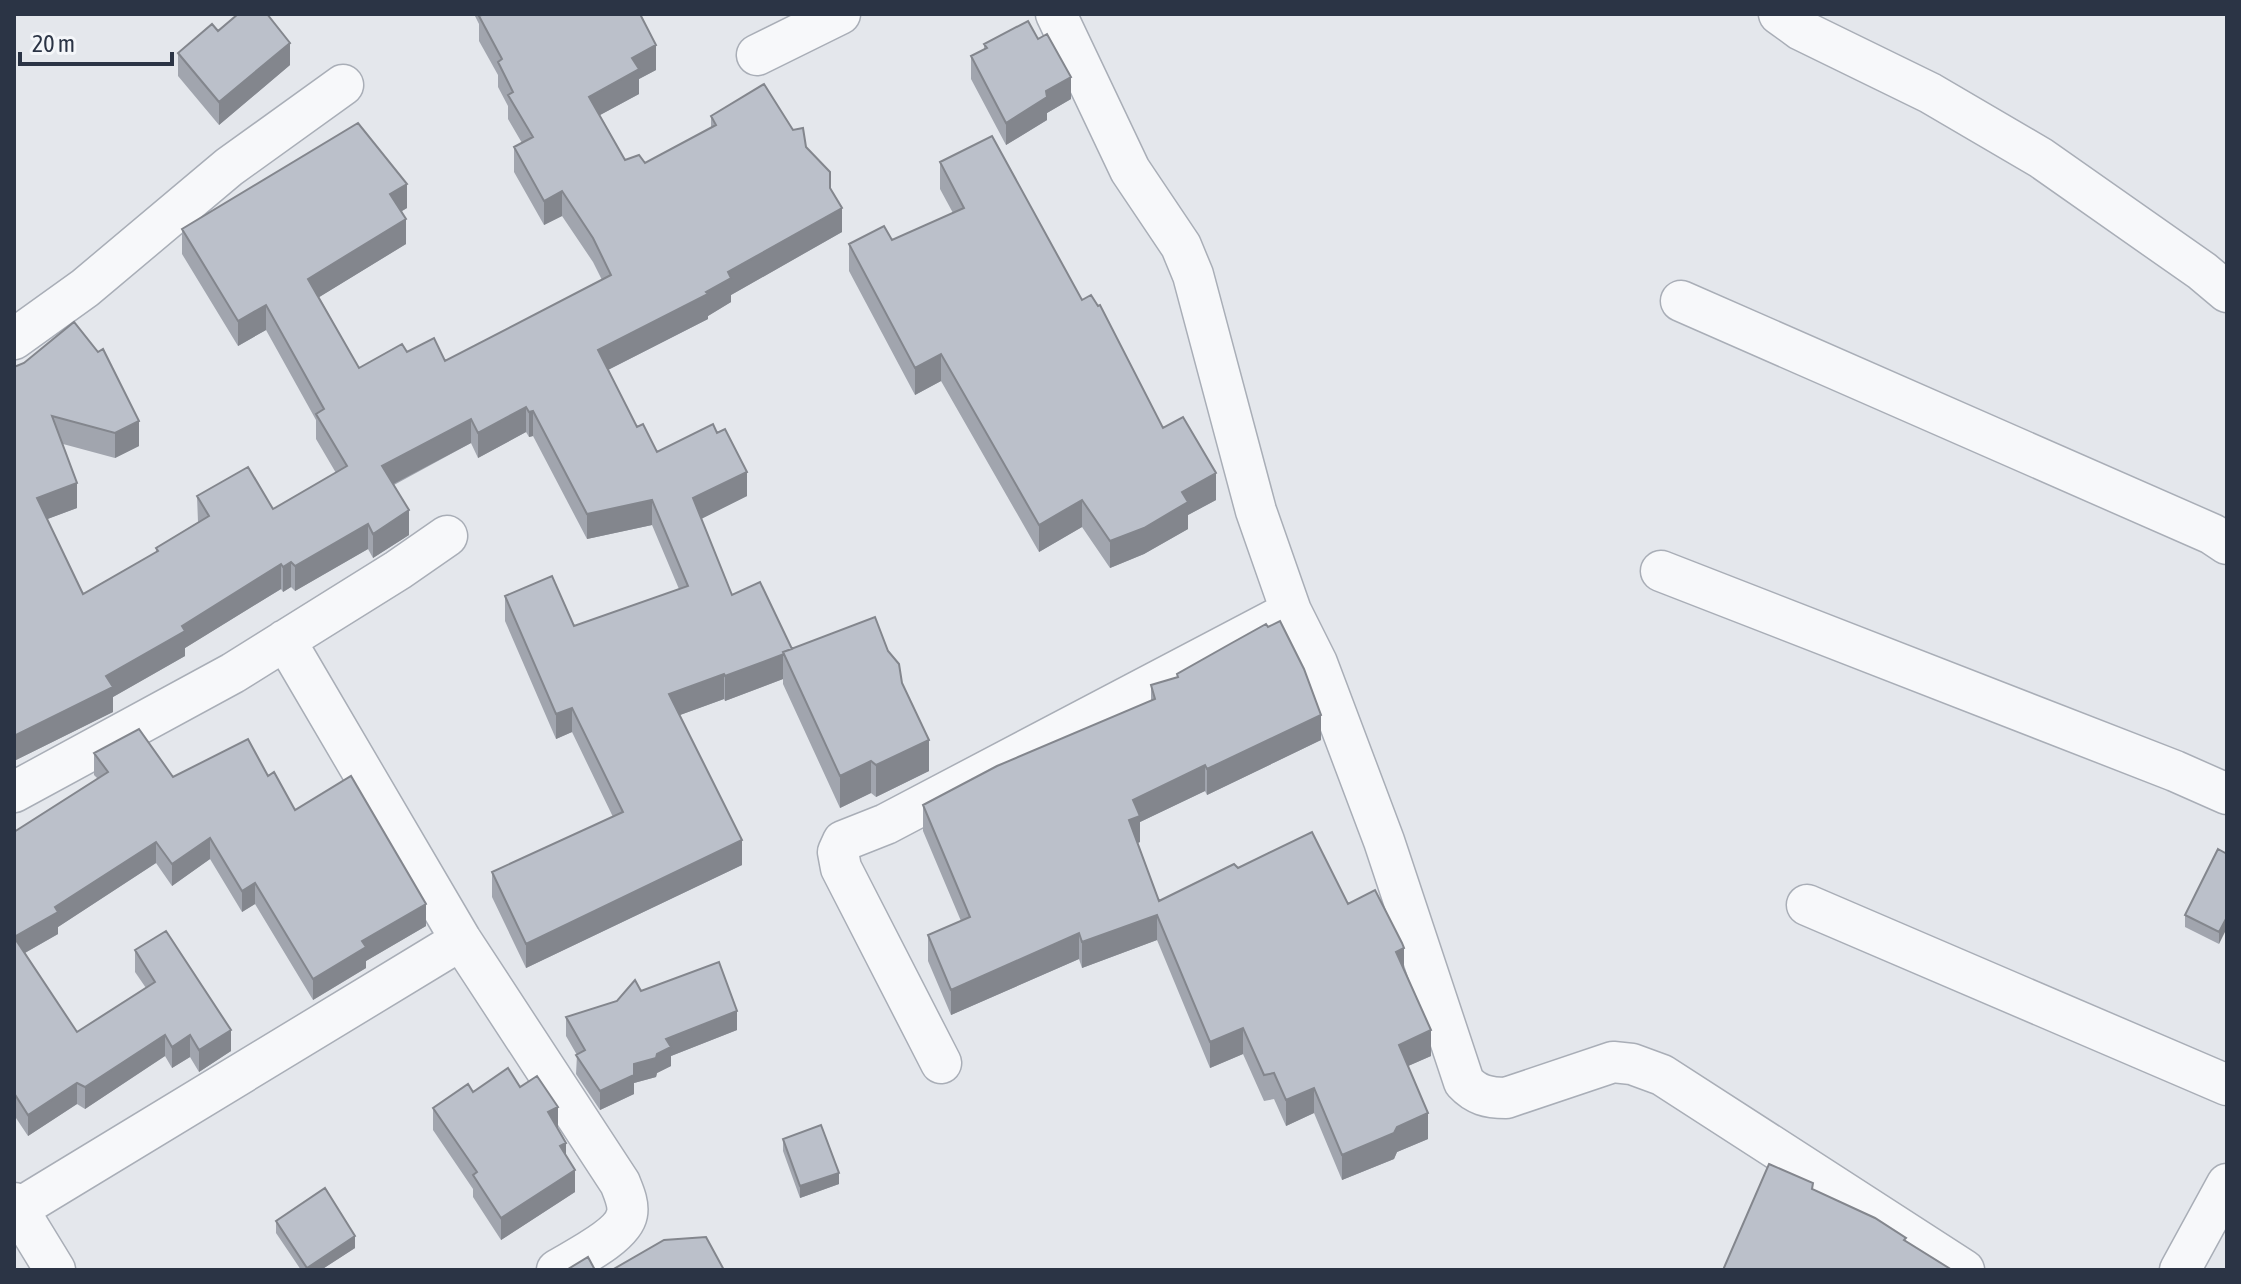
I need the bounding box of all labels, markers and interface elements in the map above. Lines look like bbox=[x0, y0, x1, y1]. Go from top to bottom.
scale bar bbox=[20, 16, 172, 66]
text: 20 m bbox=[32, 30, 75, 57]

